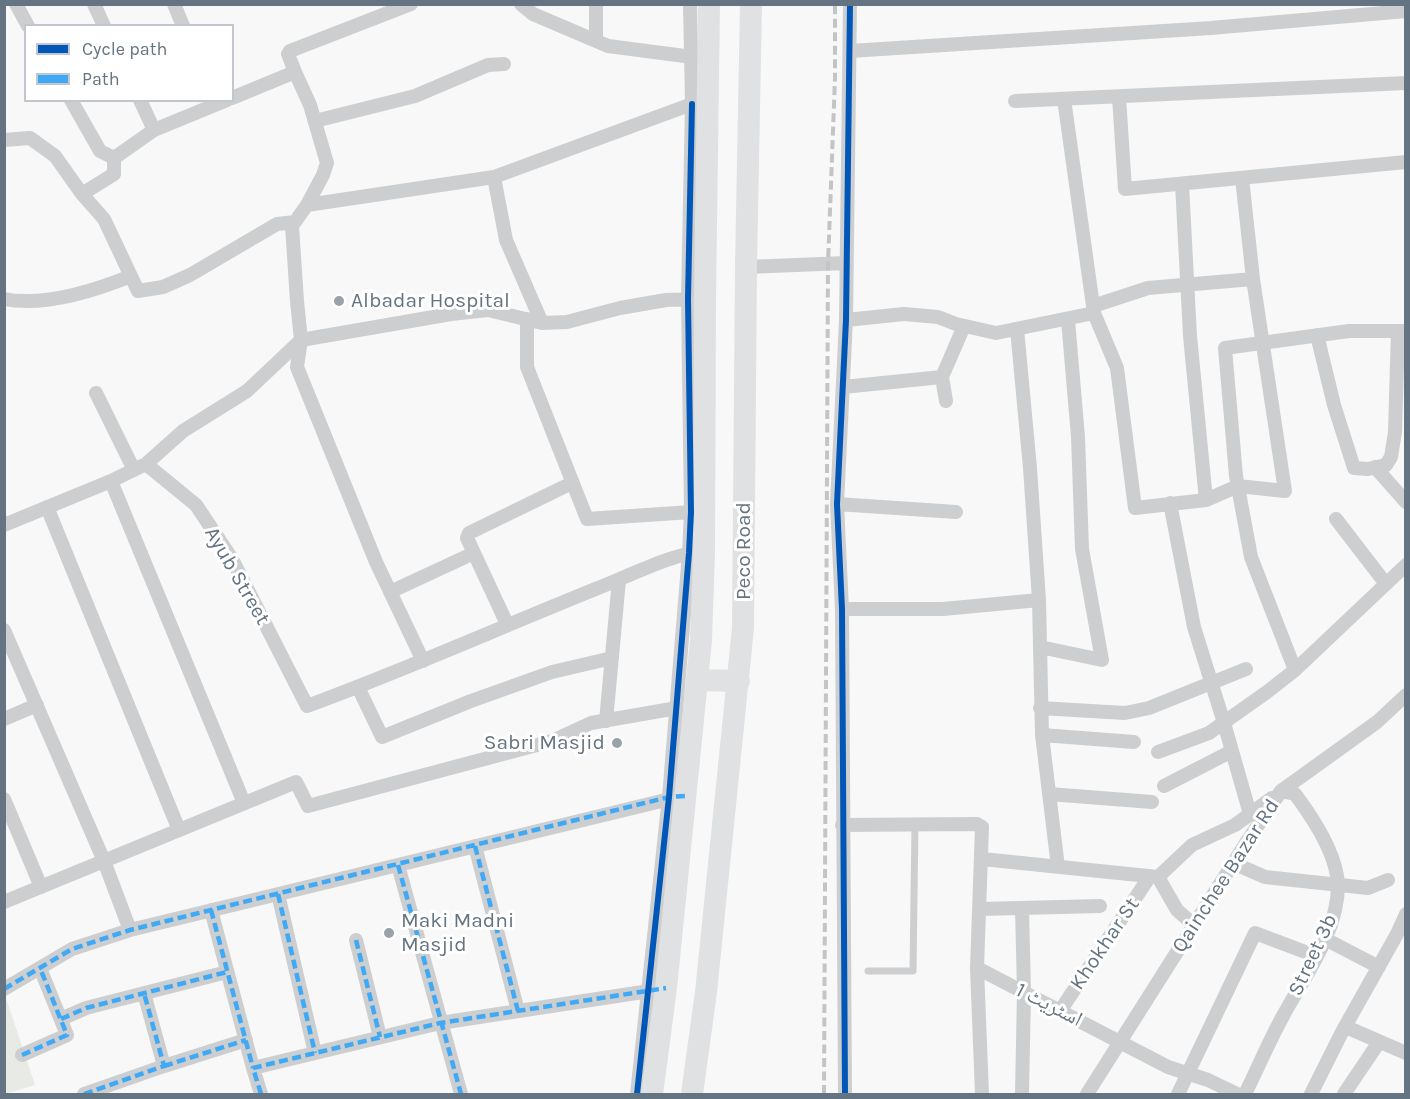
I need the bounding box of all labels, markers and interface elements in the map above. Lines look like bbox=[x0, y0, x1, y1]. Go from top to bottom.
legend bbox=[24, 24, 234, 102]
text: Cycle path bbox=[82, 38, 167, 60]
text: Path bbox=[82, 68, 120, 90]
place label: Albadar Hospital bbox=[351, 288, 510, 314]
marker: Albadar Hospital bbox=[332, 294, 346, 308]
street label: Peco Road bbox=[731, 502, 757, 600]
street label: Ayub Street bbox=[199, 522, 275, 630]
place label: Sabri Masjid bbox=[484, 730, 605, 756]
marker: Sabri Masjid bbox=[610, 736, 624, 750]
street label: Qainchee Bazar Rd bbox=[1167, 794, 1285, 958]
street label: Khokhar St bbox=[1065, 893, 1145, 995]
place label: Maki Madni Masjid bbox=[401, 908, 514, 958]
street label: Street 3b bbox=[1283, 910, 1343, 1000]
marker: Maki Madni Masjid bbox=[382, 926, 396, 940]
street label: اسٹریٹ 1 bbox=[1012, 978, 1086, 1032]

